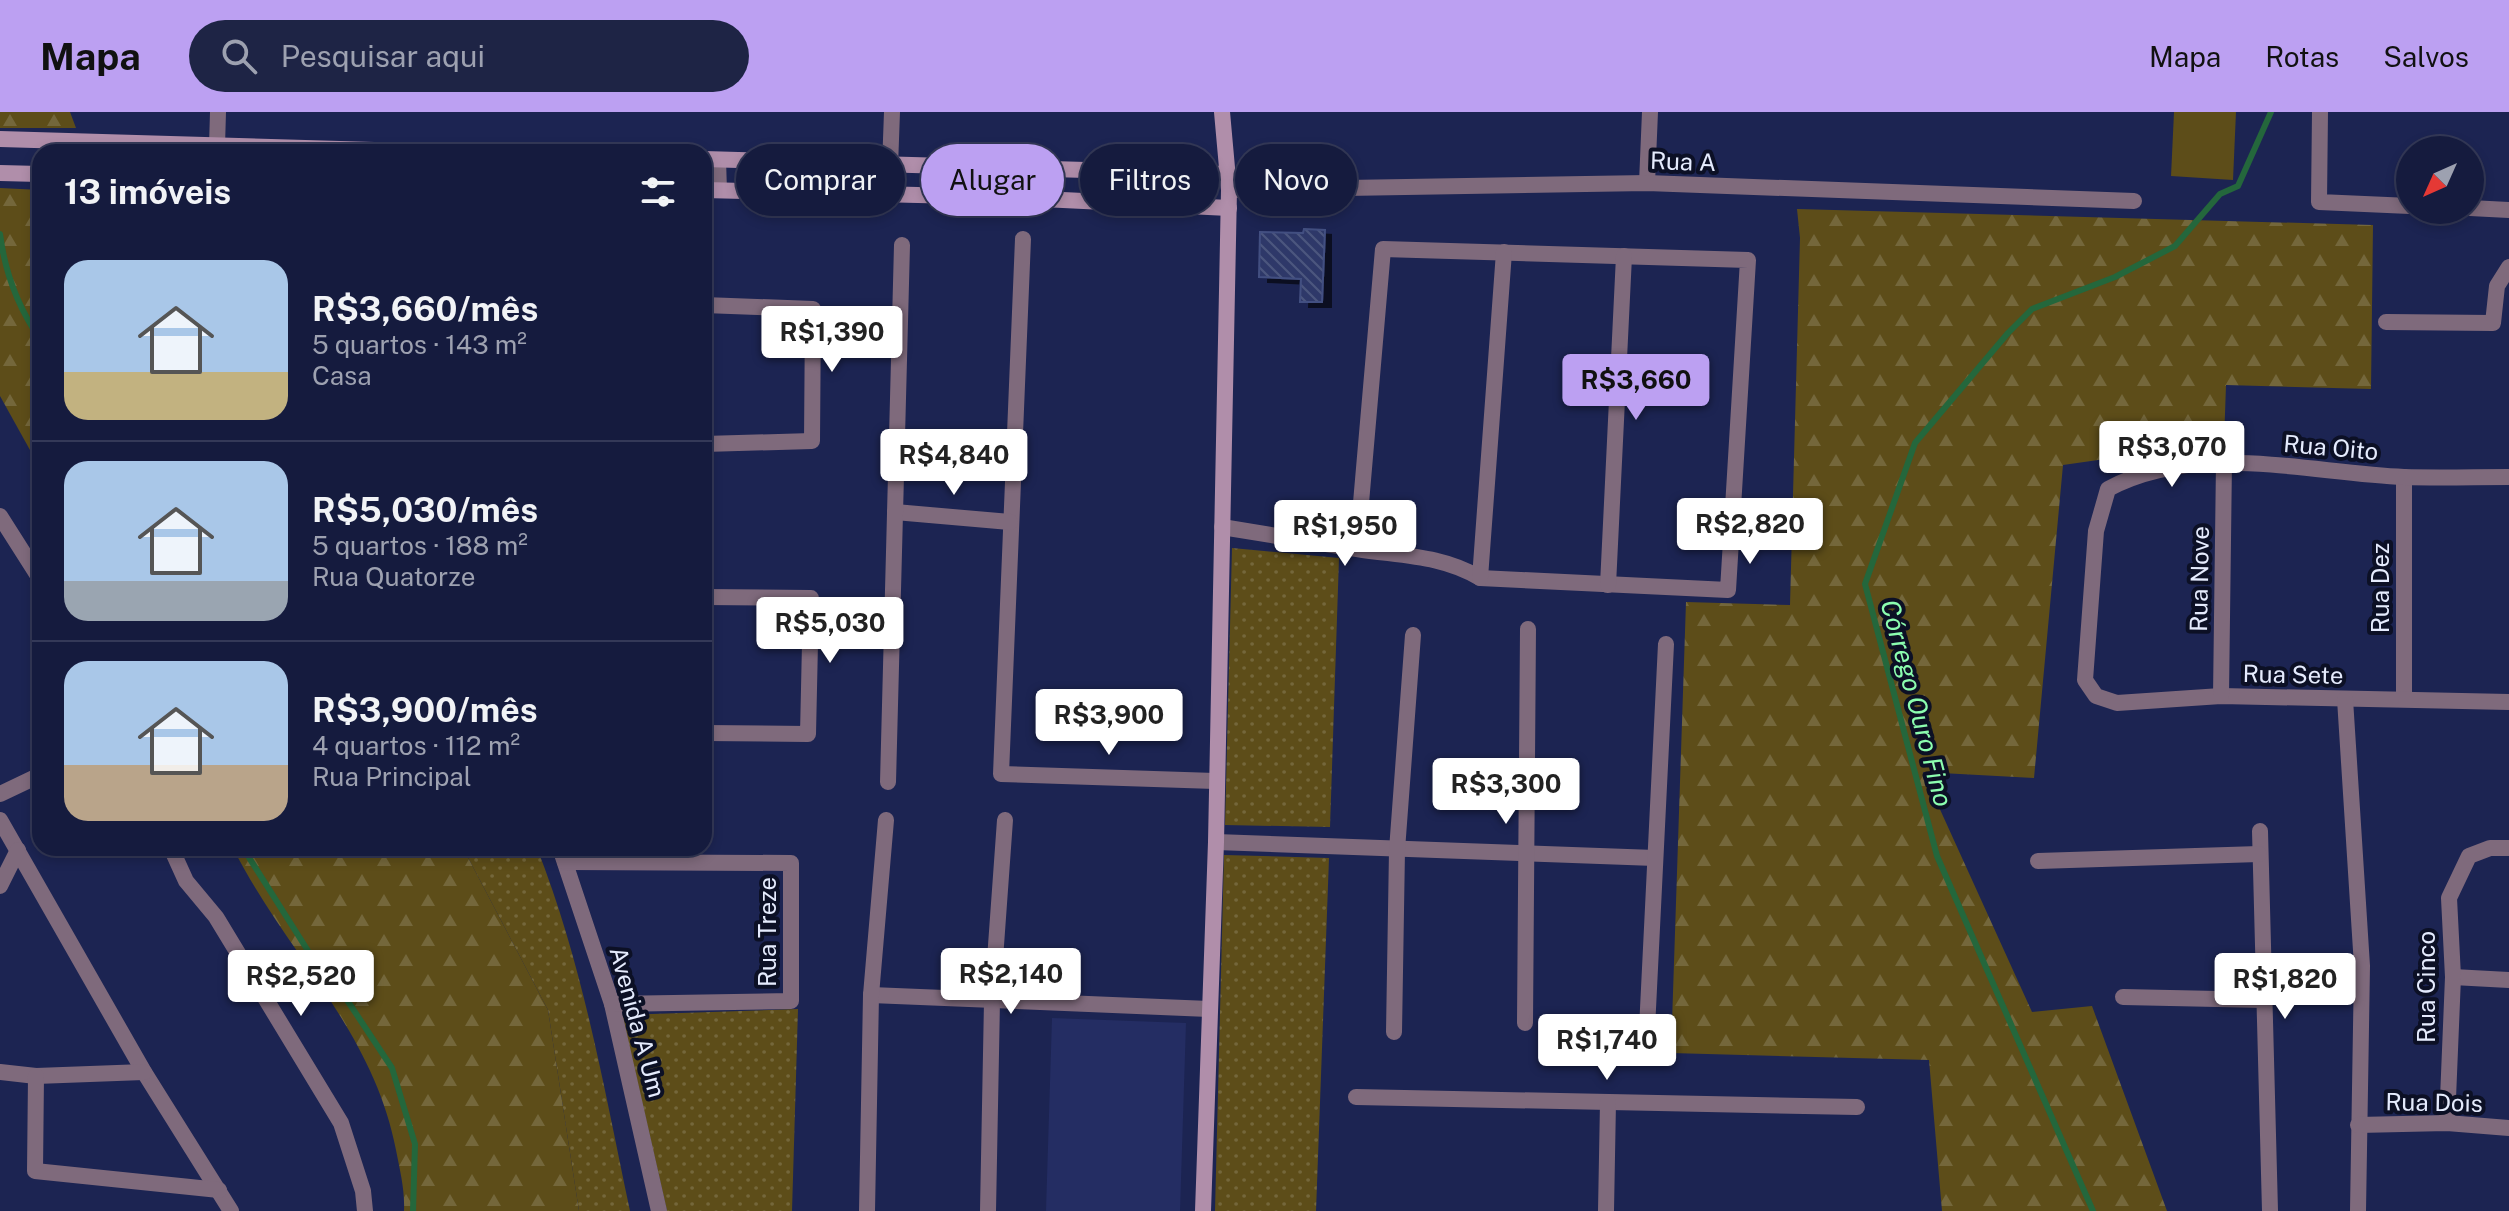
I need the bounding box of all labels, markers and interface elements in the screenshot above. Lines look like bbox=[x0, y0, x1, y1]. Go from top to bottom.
search box bbox=[189, 20, 749, 92]
text: Mapa bbox=[40, 34, 141, 79]
icon: search bbox=[217, 34, 261, 78]
text: Pesquisar aqui bbox=[281, 38, 485, 74]
text: Mapa bbox=[2149, 40, 2221, 73]
text: Rotas bbox=[2265, 40, 2339, 73]
text: Salvos bbox=[2383, 40, 2469, 73]
north arrow bbox=[2396, 136, 2484, 224]
map controls bbox=[2396, 136, 2484, 224]
chip: Comprar bbox=[736, 144, 905, 216]
chip: Alugar bbox=[921, 144, 1064, 216]
chip: Filtros bbox=[1080, 144, 1219, 216]
chip: Novo bbox=[1235, 144, 1357, 216]
street label: Rua A bbox=[1649, 146, 1717, 176]
icon: filters bbox=[636, 170, 680, 214]
text: 13 imóveis bbox=[64, 172, 231, 212]
text: R$3,660/mês bbox=[312, 289, 538, 329]
icon: home bbox=[128, 292, 224, 388]
pin: R$1,390 bbox=[758, 306, 906, 374]
text: R$1,390 bbox=[779, 316, 885, 347]
text: 5 quartos · 143 m² bbox=[312, 329, 527, 360]
pin: R$3,660 bbox=[1562, 354, 1710, 422]
text: Casa bbox=[312, 360, 372, 391]
text: R$3,660 bbox=[1580, 364, 1692, 395]
pin: R$3,070 bbox=[2098, 421, 2246, 489]
pin: R$4,840 bbox=[880, 429, 1028, 497]
street label: Rua Oito bbox=[2282, 429, 2380, 465]
text: R$3,070 bbox=[2117, 431, 2227, 462]
text: R$4,840 bbox=[898, 439, 1010, 470]
text: R$5,030/mês bbox=[312, 490, 538, 530]
icon: home bbox=[128, 493, 224, 589]
pin: R$2,820 bbox=[1676, 498, 1824, 566]
pin: R$1,950 bbox=[1271, 500, 1419, 568]
text: R$2,820 bbox=[1695, 508, 1805, 539]
text: R$1,950 bbox=[1292, 510, 1398, 541]
street label: Rua Nove bbox=[2184, 526, 2214, 632]
text: 5 quartos · 188 m² bbox=[312, 530, 528, 561]
street label: Rua Dez bbox=[2366, 543, 2394, 633]
text: Rua Quatorze bbox=[312, 561, 475, 592]
water label: Córrego Ouro Fino bbox=[1874, 596, 1960, 810]
pin: R$5,030 bbox=[756, 597, 904, 665]
text: R$5,030 bbox=[774, 607, 886, 638]
street label: Rua Sete bbox=[2242, 659, 2344, 689]
pin: R$3,900 bbox=[1035, 689, 1183, 757]
text: R$3,900/mês bbox=[312, 690, 538, 730]
icon: home bbox=[128, 693, 224, 789]
text: R$3,900 bbox=[1054, 699, 1164, 730]
text: 4 quartos · 112 m² bbox=[312, 730, 520, 761]
pin: R$3,300 bbox=[1432, 758, 1580, 826]
text: Rua Principal bbox=[312, 761, 472, 792]
text: R$3,300 bbox=[1451, 768, 1561, 799]
street label: Rua Treze bbox=[753, 877, 781, 987]
street label: Rua Cinco bbox=[2412, 931, 2440, 1043]
street label: Avenida A Um bbox=[604, 944, 672, 1100]
pin: R$2,140 bbox=[937, 948, 1085, 1016]
pin: R$2,520 bbox=[227, 950, 375, 1018]
pin: R$1,820 bbox=[2211, 953, 2359, 1021]
text: R$2,140 bbox=[959, 958, 1063, 989]
text: R$2,520 bbox=[246, 960, 356, 991]
text: R$1,820 bbox=[2233, 963, 2337, 994]
pin: R$1,740 bbox=[1533, 1014, 1681, 1082]
text: R$1,740 bbox=[1556, 1024, 1658, 1055]
street label: Rua Dois bbox=[2385, 1087, 2483, 1117]

